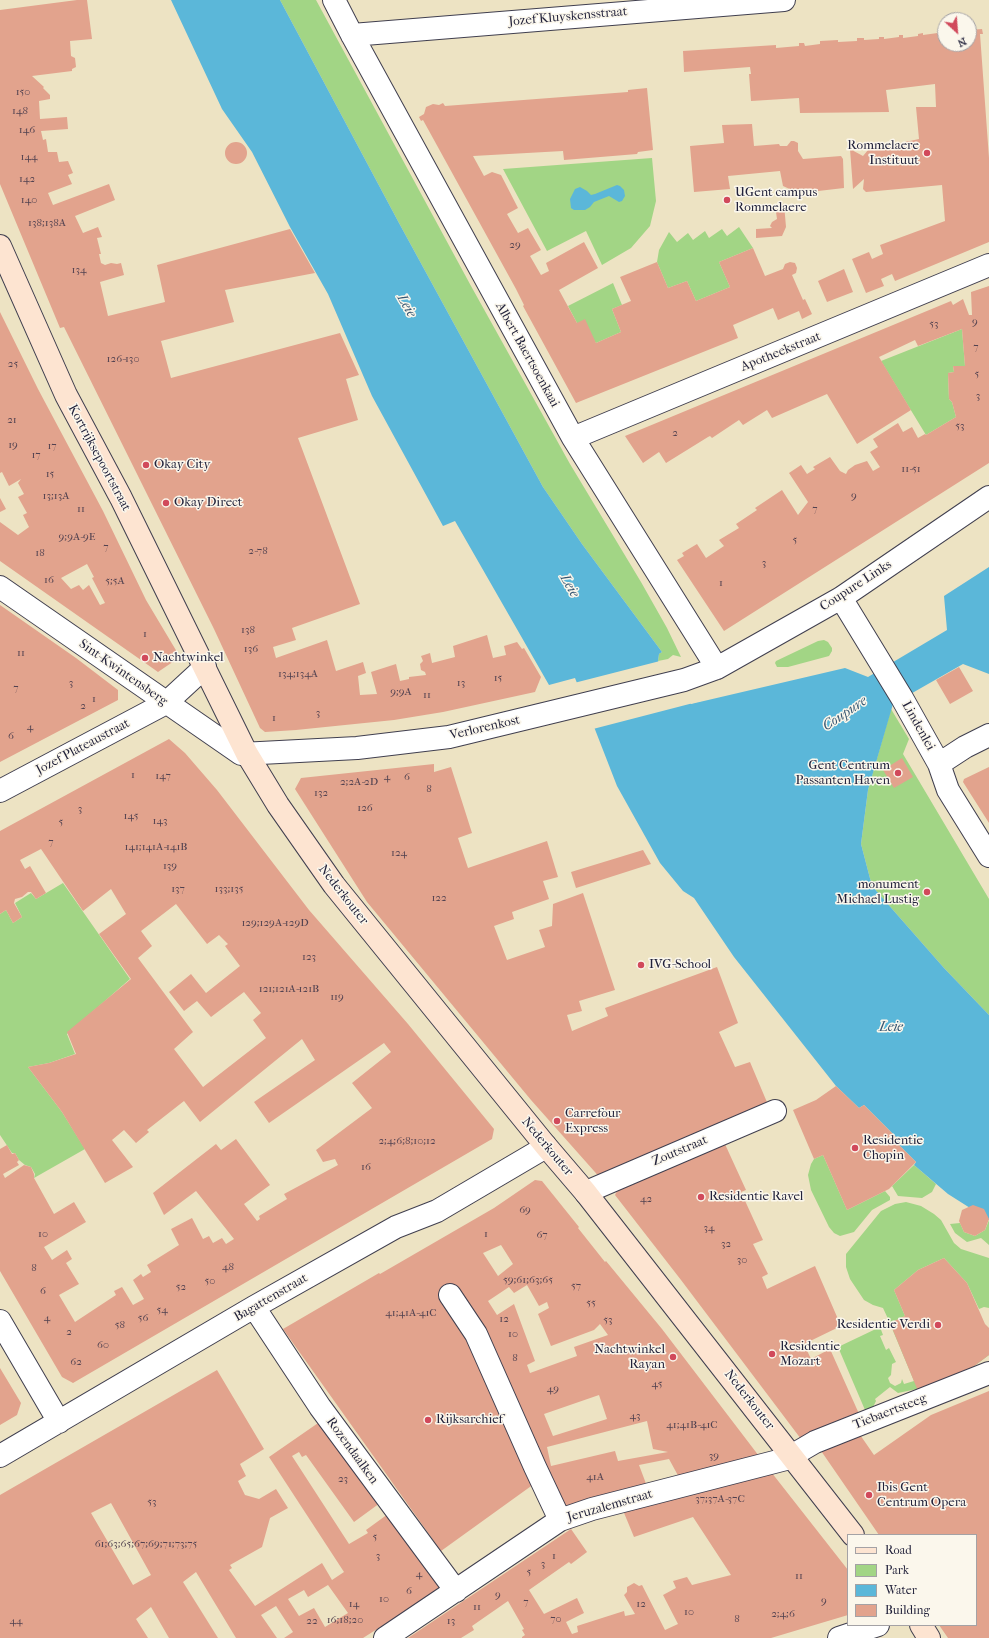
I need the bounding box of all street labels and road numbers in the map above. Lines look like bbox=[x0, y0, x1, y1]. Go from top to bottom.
street label: Jozef Kluyskensstraat bbox=[508, 4, 628, 30]
street label: Albert Baertsoenkaai bbox=[492, 300, 562, 410]
street label: Apotheekstraat bbox=[739, 329, 823, 375]
street label: Kortrijksepoortstraat bbox=[64, 402, 134, 514]
street label: Coupure Links bbox=[817, 557, 895, 615]
street label: Sint-Kwintensberg bbox=[76, 637, 170, 709]
street label: Lindenlei bbox=[898, 699, 938, 753]
street label: Verlorenkost bbox=[448, 712, 522, 744]
street label: Jozef Plateaustraat bbox=[33, 716, 133, 778]
street label: Nederkouter bbox=[315, 862, 371, 928]
street label: Nederkouter bbox=[518, 1114, 576, 1180]
street label: Zoutstraat bbox=[650, 1132, 710, 1170]
street label: Bagattenstraat bbox=[231, 1271, 311, 1325]
street label: Nederkouter bbox=[721, 1367, 777, 1433]
street label: Tiebaertsteeg bbox=[851, 1391, 929, 1433]
street label: Rozendaalken bbox=[323, 1415, 381, 1487]
street label: Jeruzalemstraat bbox=[566, 1486, 654, 1526]

